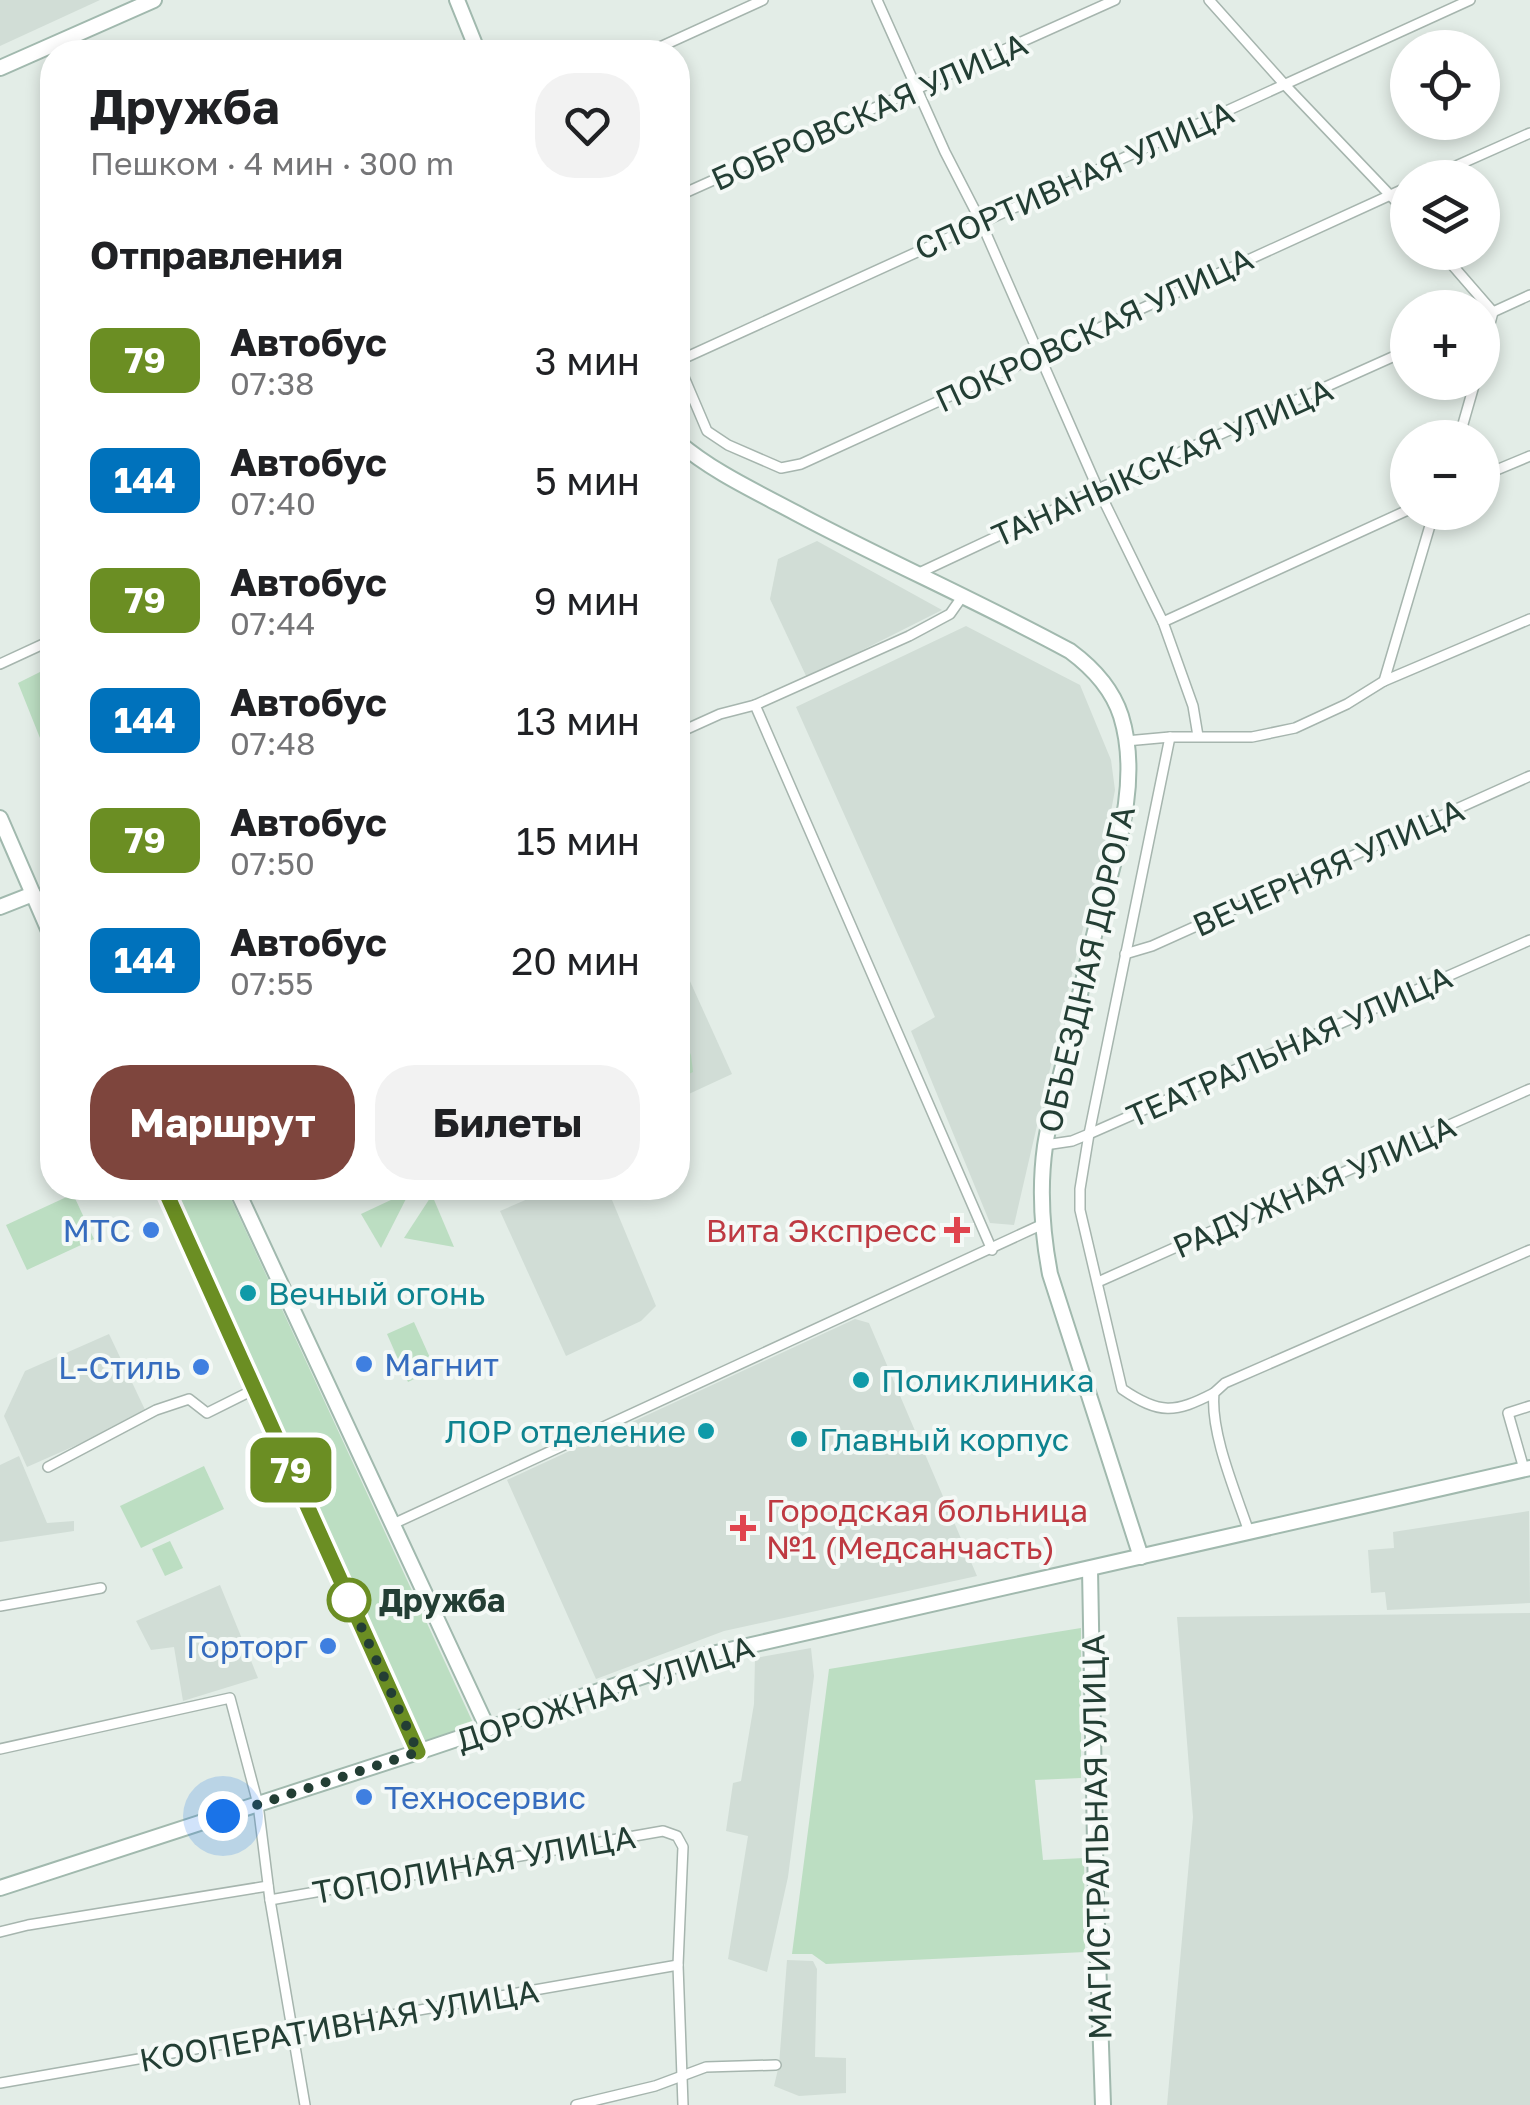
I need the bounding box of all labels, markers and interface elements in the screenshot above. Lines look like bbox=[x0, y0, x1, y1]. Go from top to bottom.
street label: БОБРОВСКАЯ УЛИЦА bbox=[705, 24, 1033, 198]
map controls bbox=[1390, 30, 1500, 530]
button: locate bbox=[1390, 30, 1500, 140]
button: heart bbox=[535, 73, 640, 178]
text: Дружба bbox=[90, 77, 280, 135]
street label: СПОРТИВНАЯ УЛИЦА bbox=[909, 92, 1239, 268]
text: Пешком · 4 мин · 300 m bbox=[90, 144, 454, 182]
button: layers bbox=[1390, 160, 1500, 270]
text: Отправления bbox=[90, 232, 343, 277]
street label: ПОКРОВСКАЯ УЛИЦА bbox=[929, 239, 1259, 419]
button: + bbox=[1390, 290, 1500, 400]
text: Автобус bbox=[230, 319, 387, 364]
text: 3 мин bbox=[535, 338, 640, 383]
text: 79 bbox=[124, 339, 166, 381]
text: 07:38 bbox=[230, 364, 315, 402]
street label: ТАНАНЫКСКАЯ УЛИЦА bbox=[986, 370, 1338, 554]
button: − bbox=[1390, 420, 1500, 530]
text: Автобус bbox=[230, 439, 387, 484]
text: 5 мин bbox=[535, 458, 640, 503]
text: 144 bbox=[114, 459, 176, 501]
text: 07:40 bbox=[230, 484, 316, 522]
text: Автобус bbox=[230, 559, 387, 604]
text: 9 мин bbox=[534, 578, 640, 623]
text: 79 bbox=[124, 579, 166, 621]
text: 07:44 bbox=[230, 604, 315, 642]
text: Автобус bbox=[230, 679, 387, 724]
text: 13 мин bbox=[516, 698, 640, 743]
text: 144 bbox=[114, 699, 176, 741]
text: 07:48 bbox=[230, 724, 315, 762]
street label: ВЕЧЕРНЯЯ УЛИЦА bbox=[1187, 790, 1469, 944]
text: Автобус bbox=[230, 799, 387, 844]
street label: ОБЪЕЗДНАЯ ДОРОГА bbox=[1030, 802, 1142, 1136]
text: 15 мин bbox=[516, 818, 640, 863]
text: 79 bbox=[124, 819, 166, 861]
text: 07:50 bbox=[230, 844, 315, 882]
text: Автобус bbox=[230, 919, 387, 964]
text: 20 мин bbox=[511, 938, 640, 983]
text: 144 bbox=[114, 939, 176, 981]
street label: ТЕАТРАЛЬНАЯ УЛИЦА bbox=[1121, 957, 1457, 1135]
text: 07:55 bbox=[230, 964, 314, 1002]
button: Маршрут bbox=[90, 1065, 355, 1180]
button: Билеты bbox=[375, 1065, 640, 1180]
street label: РАДУЖНАЯ УЛИЦА bbox=[1167, 1107, 1461, 1265]
place label: МТС bbox=[63, 1211, 131, 1249]
place label: Вита Экспресс bbox=[706, 1211, 937, 1249]
marker: МТС bbox=[140, 1219, 162, 1241]
marker: Вита Экспресс bbox=[946, 1219, 968, 1241]
place label: Вечный огонь bbox=[268, 1274, 485, 1312]
marker: Вечный огонь bbox=[237, 1282, 259, 1304]
place label: Магнит bbox=[384, 1345, 499, 1383]
place label: L-Стиль bbox=[58, 1348, 181, 1386]
marker: Магнит bbox=[353, 1353, 375, 1375]
marker: L-Стиль bbox=[190, 1356, 212, 1378]
place label: Поликлиника bbox=[881, 1361, 1095, 1399]
marker: Поликлиника bbox=[850, 1369, 872, 1391]
place label: ЛОР отделение bbox=[445, 1412, 686, 1450]
marker: ЛОР отделение bbox=[695, 1420, 717, 1442]
place label: Главный корпус bbox=[819, 1420, 1069, 1458]
marker: Главный корпус bbox=[788, 1428, 810, 1450]
line badge: 79 bbox=[246, 1438, 336, 1502]
text: 79 bbox=[270, 1449, 312, 1491]
place label: Городская больница №1 (Медсанчасть) bbox=[766, 1491, 1088, 1566]
marker: Городская больница №1 (Медсанчасть) bbox=[730, 1515, 756, 1541]
marker: Дружба bbox=[328, 1579, 370, 1621]
place label: Дружба bbox=[379, 1581, 505, 1619]
place label: Горторг bbox=[186, 1627, 308, 1665]
street label: ДОРОЖНАЯ УЛИЦА bbox=[451, 1627, 759, 1759]
street label: МАГИСТРАЛЬНАЯ УЛИЦА bbox=[1073, 1634, 1119, 2040]
marker: Горторг bbox=[317, 1635, 339, 1657]
place label: Техносервис bbox=[384, 1778, 586, 1816]
marker: Техносервис bbox=[353, 1786, 375, 1808]
your location bbox=[198, 1791, 248, 1841]
street label: ТОПОЛИНАЯ УЛИЦА bbox=[310, 1817, 638, 1911]
street label: КООПЕРАТИВНАЯ УЛИЦА bbox=[136, 1971, 542, 2079]

